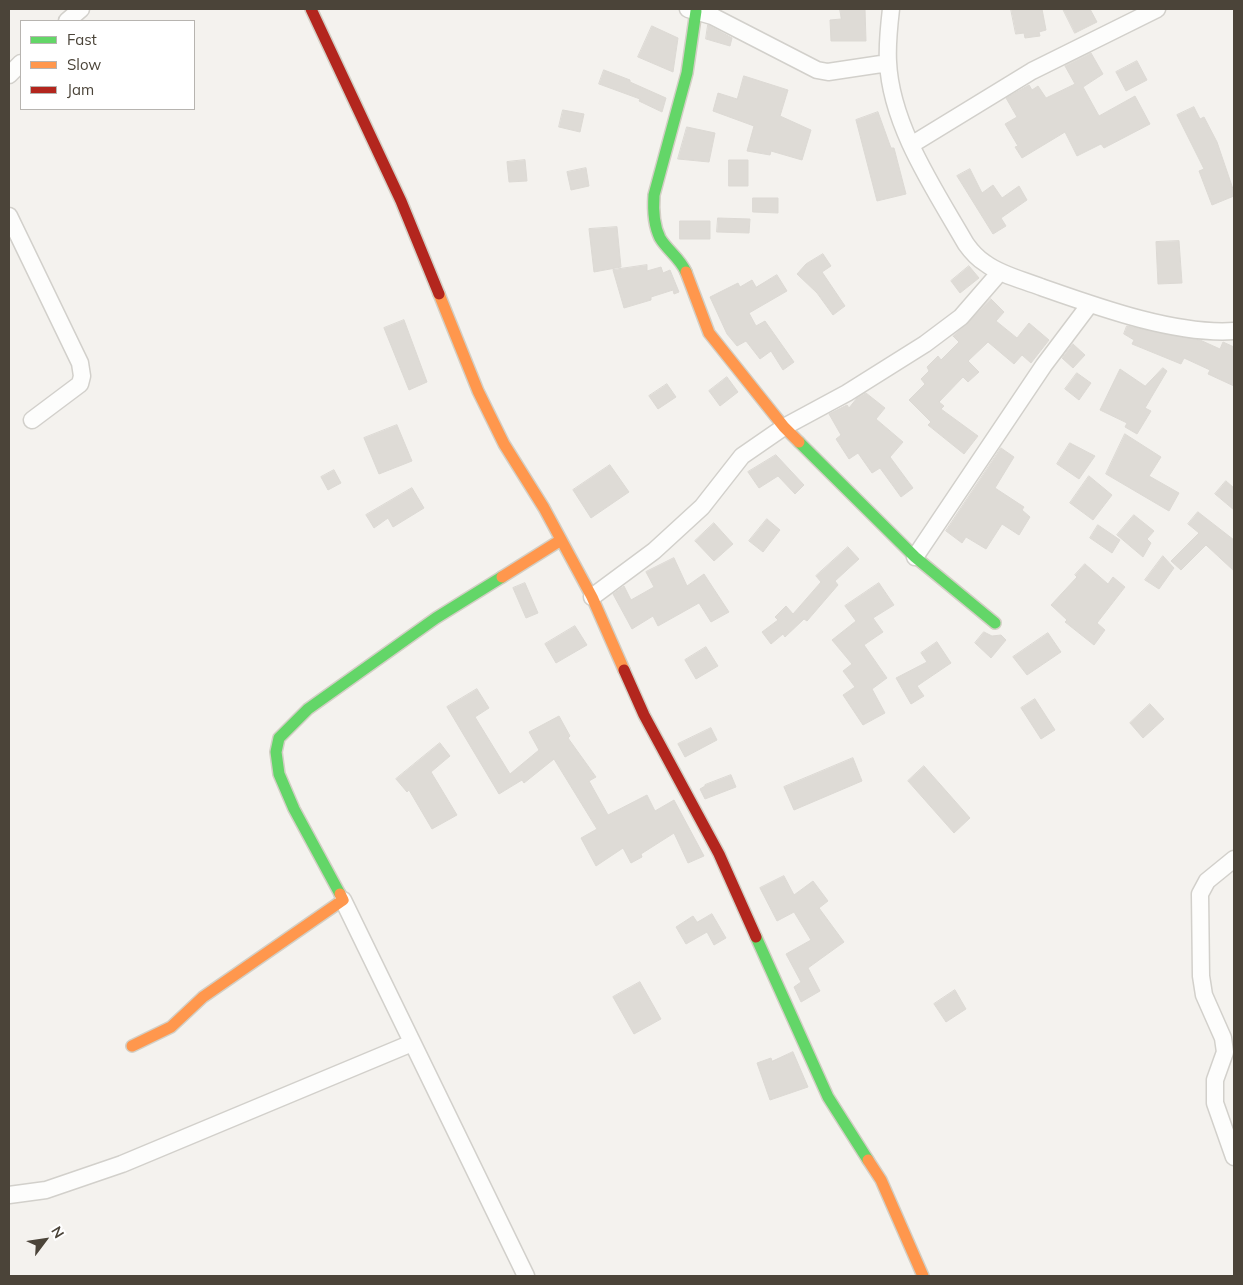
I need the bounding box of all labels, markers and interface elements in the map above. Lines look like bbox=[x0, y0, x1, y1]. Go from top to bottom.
legend bbox=[20, 20, 195, 110]
text: Fast bbox=[67, 30, 97, 49]
text: Slow bbox=[67, 55, 101, 74]
text: Jam bbox=[67, 80, 94, 99]
north arrow bbox=[20, 1215, 70, 1265]
text: N bbox=[47, 1223, 68, 1241]

